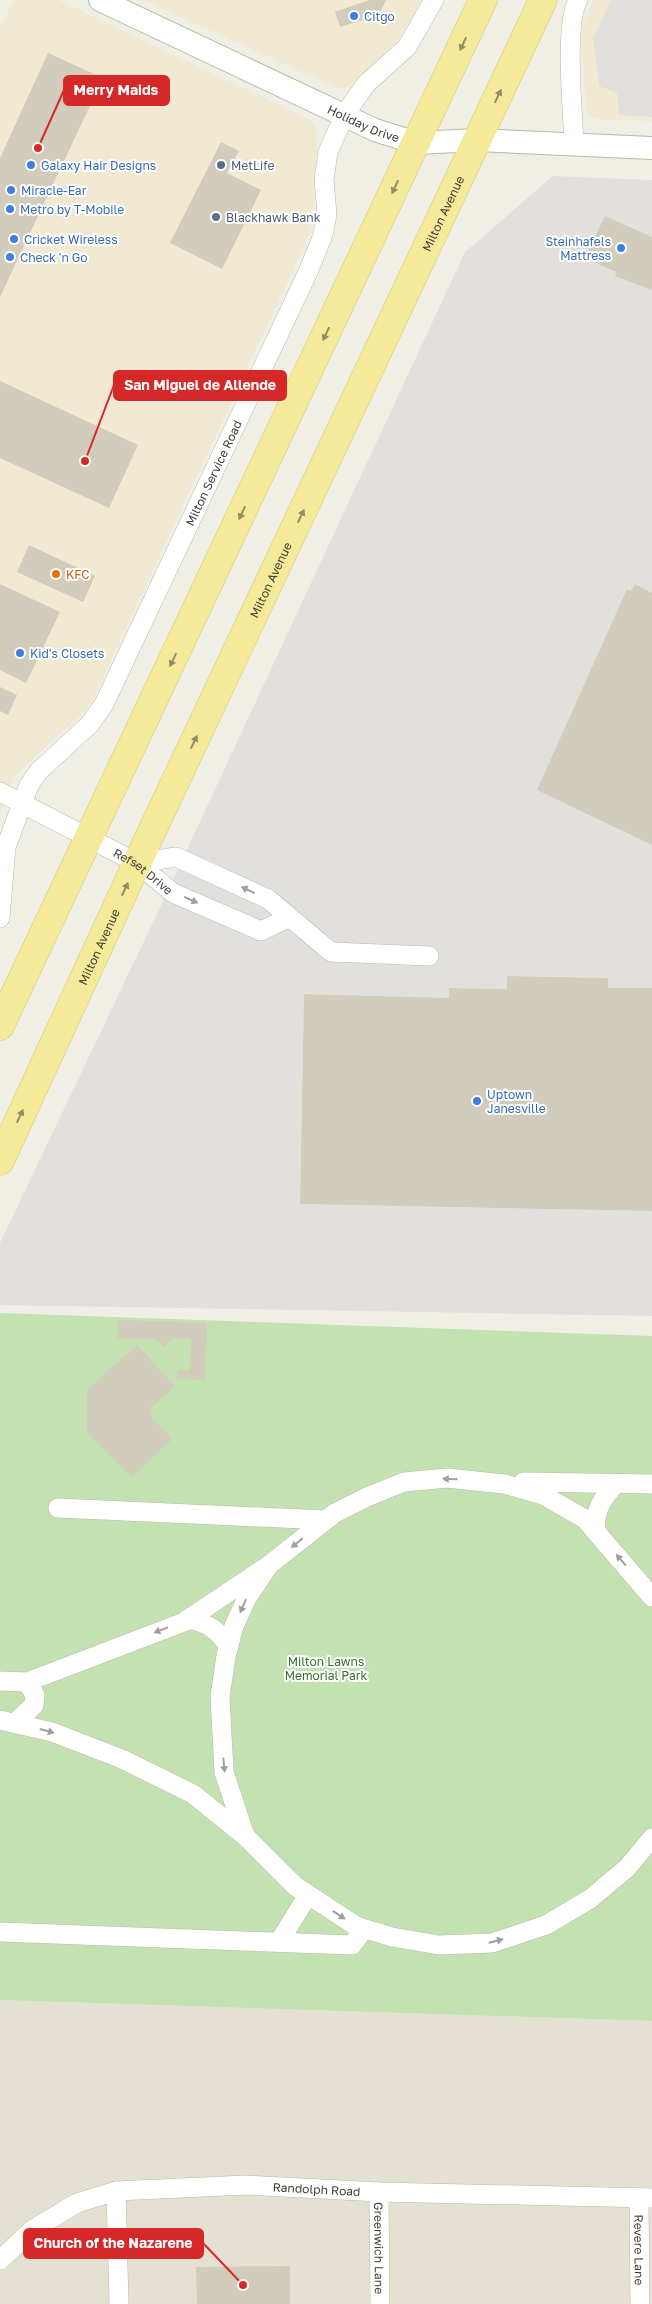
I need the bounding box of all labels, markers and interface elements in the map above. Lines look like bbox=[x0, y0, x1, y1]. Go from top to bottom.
place label: Citgo bbox=[364, 9, 395, 24]
marker: Citgo bbox=[348, 10, 360, 22]
one-way arrow bbox=[458, 37, 466, 51]
callout: Merry Maids bbox=[64, 76, 169, 105]
text: Merry Maids bbox=[74, 81, 159, 98]
one-way arrow bbox=[494, 89, 502, 103]
street label: Holiday Drive bbox=[325, 101, 401, 145]
place label: Galaxy Hair Designs bbox=[41, 158, 156, 173]
place label: MetLife bbox=[231, 158, 274, 173]
marker: Galaxy Hair Designs bbox=[25, 159, 37, 171]
marker: MetLife bbox=[215, 159, 227, 171]
street label: Milton Avenue bbox=[418, 173, 467, 254]
one-way arrow bbox=[391, 180, 399, 194]
place label: Miracle-Ear bbox=[21, 183, 87, 198]
marker: Miracle-Ear bbox=[5, 184, 17, 196]
place label: Metro by T-Mobile bbox=[20, 202, 124, 217]
marker: Metro by T-Mobile bbox=[4, 203, 16, 215]
place label: Blackhawk Bank bbox=[226, 210, 321, 225]
marker: Blackhawk Bank bbox=[210, 211, 222, 223]
place label: Cricket Wireless bbox=[24, 232, 118, 247]
marker: Cricket Wireless bbox=[8, 233, 20, 245]
place label: Steinhafels Mattress bbox=[546, 234, 611, 263]
marker: Steinhafels Mattress bbox=[615, 242, 627, 254]
place label: Check 'n Go bbox=[20, 250, 88, 265]
marker: Check 'n Go bbox=[4, 251, 16, 263]
one-way arrow bbox=[322, 327, 330, 341]
callout: San Miguel de Allende bbox=[114, 371, 286, 400]
text: San Miguel de Allende bbox=[124, 376, 276, 393]
street label: Milton Service Road bbox=[182, 418, 245, 528]
one-way arrow bbox=[238, 506, 246, 520]
one-way arrow bbox=[297, 509, 305, 523]
street label: Milton Avenue bbox=[246, 539, 295, 620]
place label: KFC bbox=[66, 567, 90, 582]
marker: KFC bbox=[50, 568, 62, 580]
place label: Kid's Closets bbox=[30, 646, 104, 661]
marker: Kid's Closets bbox=[14, 647, 26, 659]
one-way arrow bbox=[168, 653, 176, 667]
one-way arrow bbox=[190, 735, 198, 749]
street label: Refset Drive bbox=[111, 845, 176, 897]
one-way arrow bbox=[121, 882, 129, 896]
one-way arrow bbox=[241, 886, 255, 894]
one-way arrow bbox=[184, 897, 198, 905]
street label: Milton Avenue bbox=[75, 906, 123, 987]
place label: Uptown Janesville bbox=[487, 1087, 546, 1116]
marker: Uptown Janesville bbox=[471, 1095, 483, 1107]
one-way arrow bbox=[17, 1109, 25, 1123]
one-way arrow bbox=[442, 1475, 458, 1483]
one-way arrow bbox=[291, 1538, 304, 1549]
one-way arrow bbox=[616, 1553, 627, 1566]
one-way arrow bbox=[239, 1599, 247, 1613]
one-way arrow bbox=[153, 1627, 168, 1635]
park label: Milton Lawns Memorial Park bbox=[285, 1654, 368, 1683]
one-way arrow bbox=[40, 1727, 55, 1735]
one-way arrow bbox=[220, 1757, 228, 1773]
one-way arrow bbox=[332, 1910, 346, 1920]
one-way arrow bbox=[488, 1937, 503, 1945]
street label: Randolph Road bbox=[272, 2179, 361, 2199]
street label: Greenwich Lane bbox=[372, 2202, 387, 2294]
street label: Revere Lane bbox=[632, 2214, 647, 2286]
callout: Church of the Nazarene bbox=[24, 2229, 203, 2258]
text: Church of the Nazarene bbox=[33, 2234, 193, 2251]

